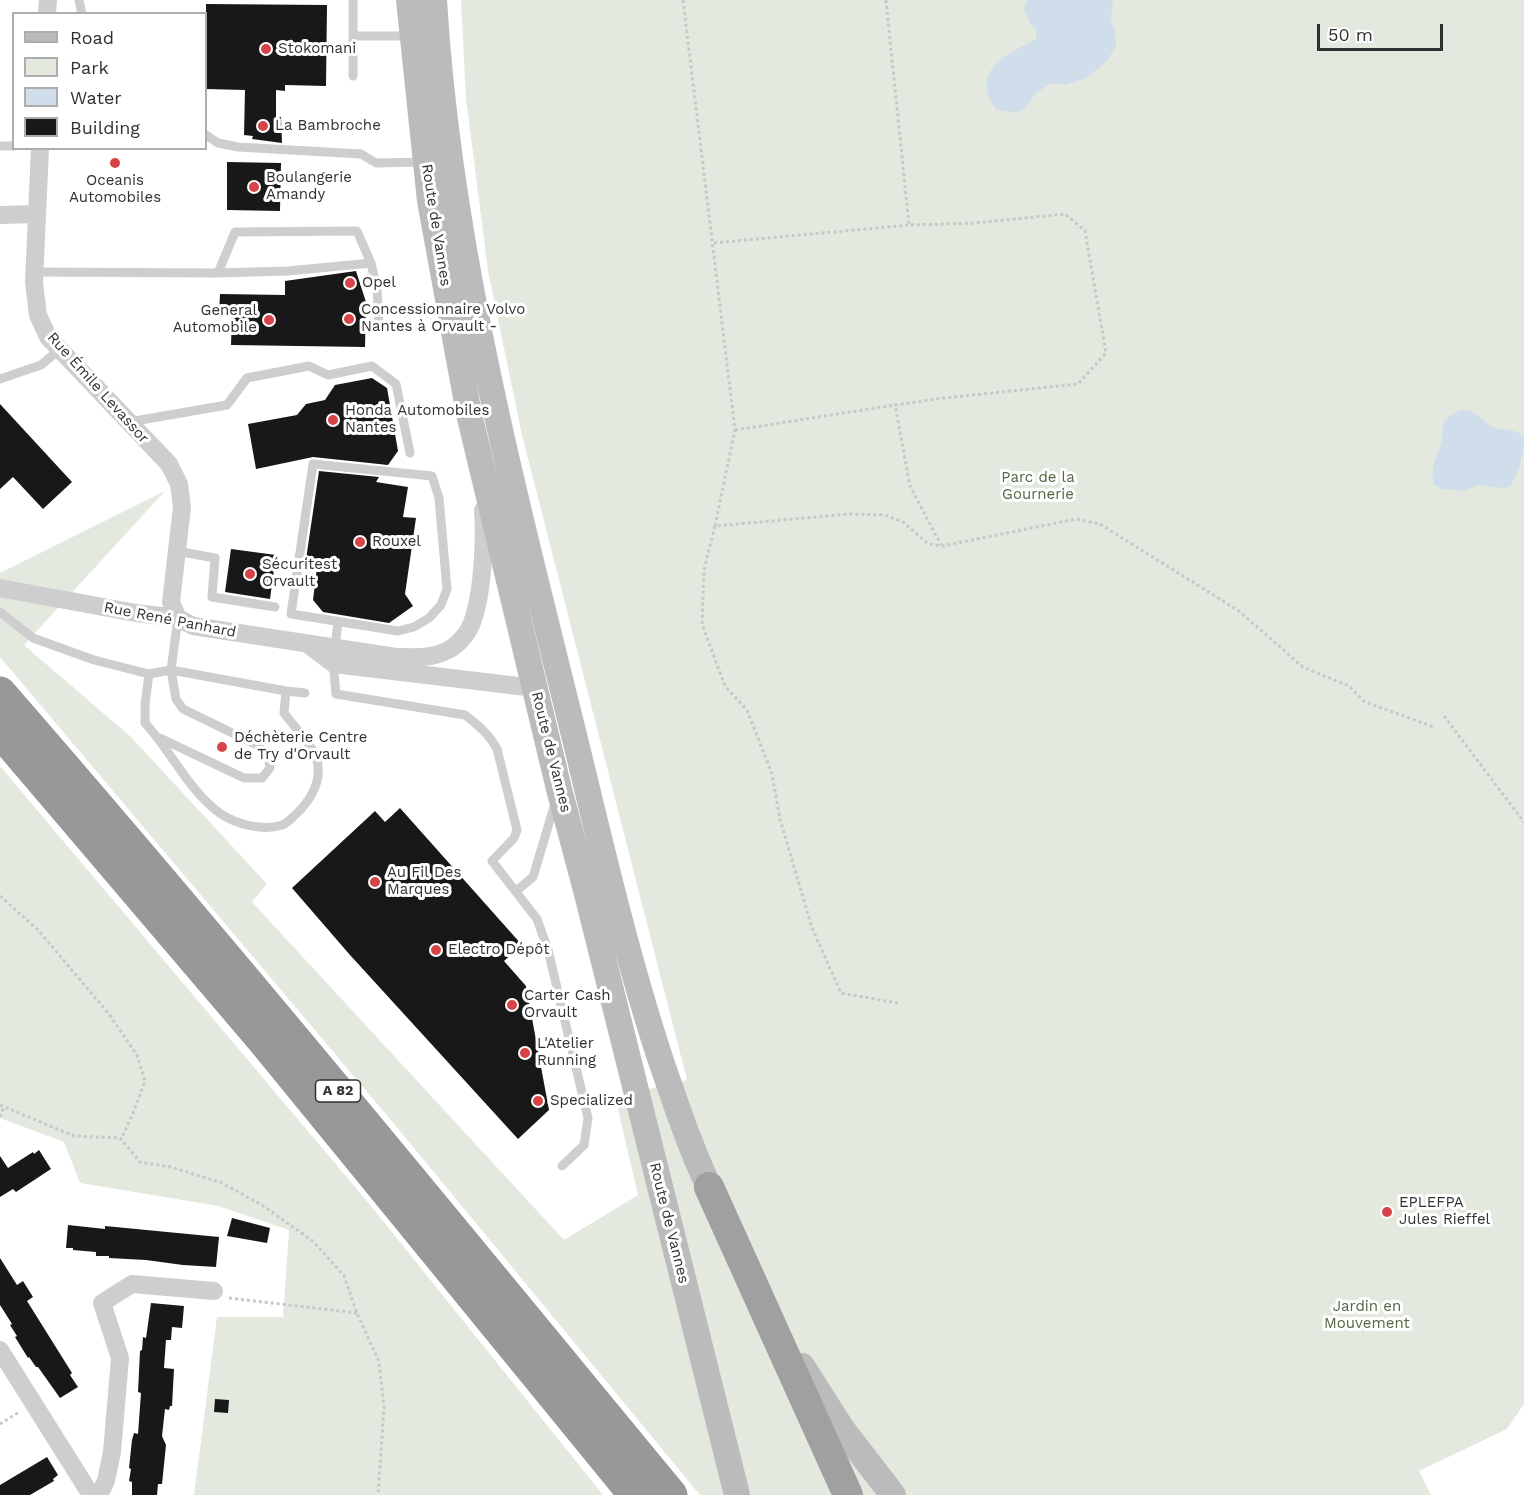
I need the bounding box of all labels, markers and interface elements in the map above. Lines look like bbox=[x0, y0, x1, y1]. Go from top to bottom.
legend bbox=[12, 12, 207, 150]
scale bar bbox=[1320, 12, 1446, 50]
text: 50 m bbox=[1328, 24, 1373, 45]
text: Road bbox=[70, 27, 114, 48]
place label: Stokomani bbox=[278, 40, 356, 58]
marker: Stokomani bbox=[259, 42, 273, 56]
text: Park bbox=[70, 57, 109, 78]
text: Water bbox=[70, 87, 122, 108]
text: Building bbox=[70, 117, 140, 138]
place label: La Bambroche bbox=[275, 117, 381, 135]
marker: La Bambroche bbox=[256, 119, 270, 133]
marker: Oceanis Automobiles bbox=[108, 156, 122, 170]
street label: Route de Vannes bbox=[417, 163, 455, 287]
place label: Boulangerie Amandy bbox=[266, 169, 352, 204]
place label: Oceanis Automobiles bbox=[69, 172, 161, 207]
marker: Boulangerie Amandy bbox=[247, 180, 261, 194]
place label: Opel bbox=[362, 274, 396, 292]
marker: Opel bbox=[343, 276, 357, 290]
place label: Concessionnaire Volvo Nantes à Orvault - bbox=[361, 301, 525, 336]
place label: General Automobile bbox=[173, 302, 257, 337]
marker: Concessionnaire Volvo Nantes à Orvault - bbox=[342, 312, 356, 326]
marker: General Automobile bbox=[262, 313, 276, 327]
street label: Rue Émile Levassor bbox=[43, 329, 153, 447]
place label: Honda Automobiles Nantes bbox=[345, 402, 489, 437]
marker: Honda Automobiles Nantes bbox=[326, 413, 340, 427]
park label: Parc de la Gournerie bbox=[1001, 469, 1075, 504]
place label: Rouxel bbox=[372, 533, 421, 551]
marker: Rouxel bbox=[353, 535, 367, 549]
place label: Sécuritest Orvault bbox=[262, 556, 337, 591]
marker: Sécuritest Orvault bbox=[243, 567, 257, 581]
street label: Rue René Panhard bbox=[102, 598, 238, 642]
street label: Route de Vannes bbox=[527, 690, 575, 814]
place label: Déchèterie Centre de Try d'Orvault bbox=[234, 729, 367, 764]
marker: Déchèterie Centre de Try d'Orvault bbox=[215, 740, 229, 754]
place label: Au Fil Des Marques bbox=[387, 864, 461, 899]
marker: Au Fil Des Marques bbox=[368, 875, 382, 889]
place label: Electro Dépôt bbox=[448, 941, 550, 959]
marker: Electro Dépôt bbox=[429, 943, 443, 957]
place label: Carter Cash Orvault bbox=[524, 987, 611, 1022]
marker: Carter Cash Orvault bbox=[505, 998, 519, 1012]
place label: L'Atelier Running bbox=[537, 1035, 596, 1070]
marker: L'Atelier Running bbox=[518, 1046, 532, 1060]
road number: A 82 bbox=[316, 1080, 360, 1102]
place label: Specialized bbox=[550, 1092, 633, 1110]
marker: Specialized bbox=[531, 1094, 545, 1108]
street label: Route de Vannes bbox=[645, 1161, 693, 1285]
place label: EPLEFPA Jules Rieffel bbox=[1399, 1194, 1490, 1229]
marker: EPLEFPA Jules Rieffel bbox=[1380, 1205, 1394, 1219]
park label: Jardin en Mouvement bbox=[1324, 1298, 1410, 1333]

